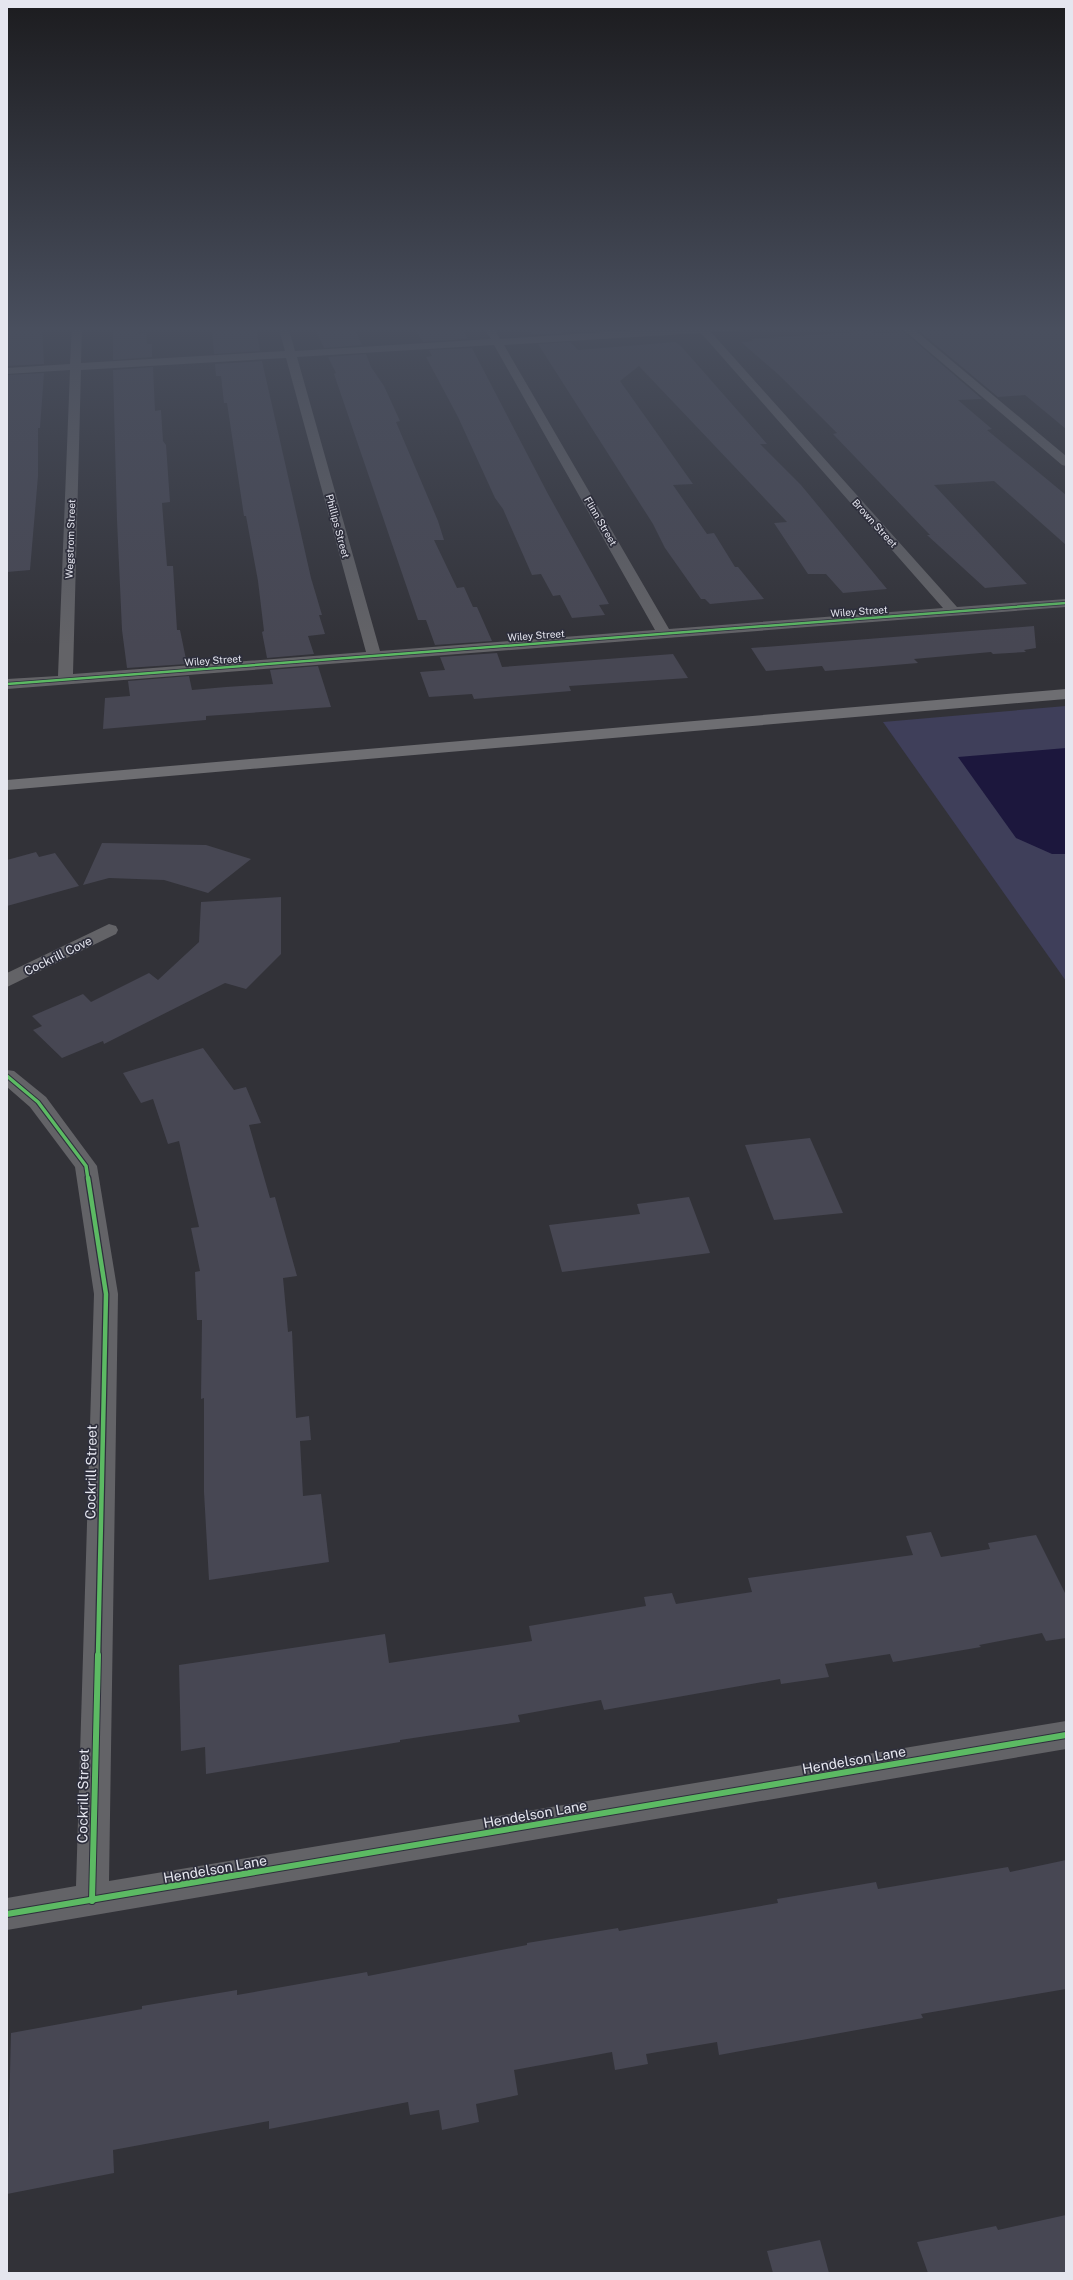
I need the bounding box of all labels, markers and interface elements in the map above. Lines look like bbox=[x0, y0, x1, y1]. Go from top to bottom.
street label: Phillips Street bbox=[324, 493, 352, 559]
street label: Flinn Street bbox=[582, 494, 620, 548]
street label: Brown Street bbox=[850, 496, 900, 550]
street label: Wegstrom Street bbox=[63, 499, 77, 579]
street label: Wiley Street bbox=[830, 603, 888, 619]
street label: Wiley Street bbox=[507, 627, 565, 643]
street label: Wiley Street bbox=[184, 652, 242, 668]
street label: Cockrill Cove bbox=[22, 933, 94, 978]
street label: Cockrill Street bbox=[82, 1425, 100, 1519]
street label: Hendelson Lane bbox=[801, 1743, 907, 1777]
street label: Cockrill Street bbox=[74, 1749, 92, 1843]
street label: Hendelson Lane bbox=[482, 1797, 588, 1831]
street label: Hendelson Lane bbox=[162, 1852, 268, 1886]

